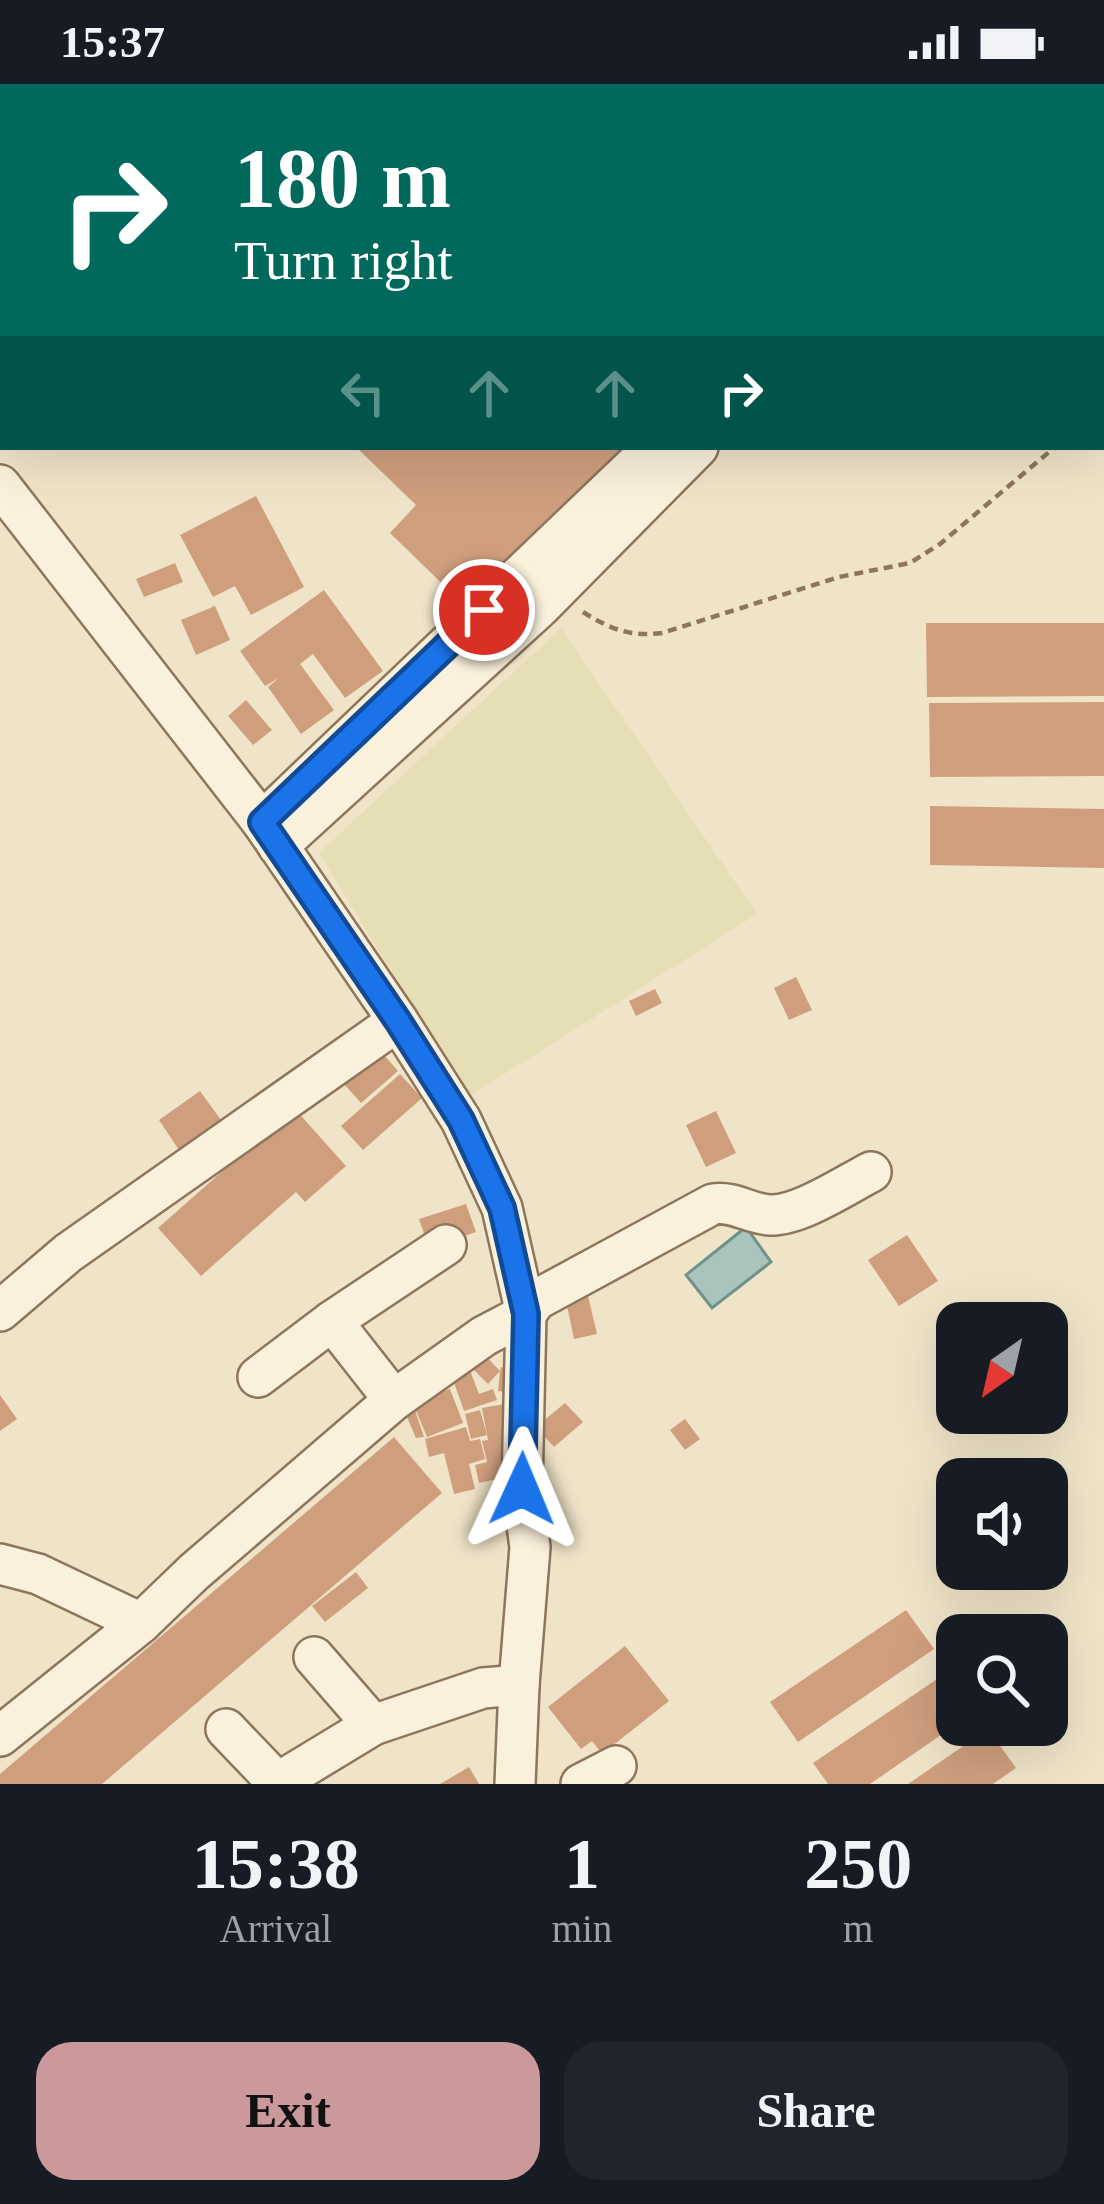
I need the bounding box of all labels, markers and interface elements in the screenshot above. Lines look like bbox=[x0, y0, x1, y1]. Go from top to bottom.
text: 15:37 bbox=[60, 17, 165, 67]
icon: right bbox=[36, 132, 192, 288]
text: 180 m bbox=[234, 132, 451, 225]
text: Turn right bbox=[234, 231, 453, 291]
icon: left bbox=[330, 360, 396, 426]
icon: ahead bbox=[456, 360, 522, 426]
icon: ahead bbox=[582, 360, 648, 426]
icon: right bbox=[708, 360, 774, 426]
pin bbox=[433, 559, 535, 661]
icon: arrive bbox=[451, 577, 517, 643]
north arrow bbox=[936, 1302, 1068, 1434]
map controls bbox=[936, 1302, 1068, 1746]
position arrow bbox=[459, 1426, 585, 1552]
button: sound bbox=[936, 1458, 1068, 1590]
button: search bbox=[936, 1614, 1068, 1746]
text: 15:38 bbox=[192, 1824, 360, 1904]
text: 1 bbox=[564, 1824, 600, 1904]
text: 250 bbox=[804, 1824, 912, 1904]
text: Arrival bbox=[220, 1907, 332, 1950]
text: min bbox=[552, 1907, 612, 1950]
text: m bbox=[843, 1907, 873, 1950]
button: Exit bbox=[36, 2042, 540, 2180]
button: Share bbox=[564, 2042, 1068, 2180]

